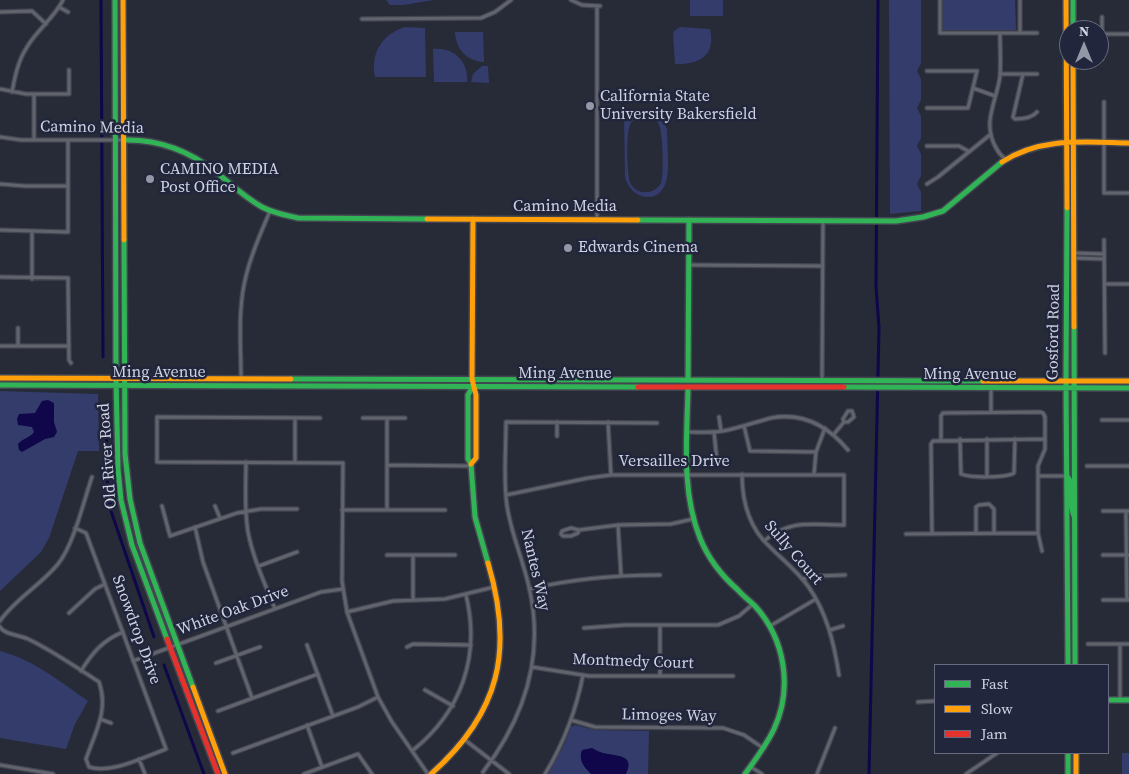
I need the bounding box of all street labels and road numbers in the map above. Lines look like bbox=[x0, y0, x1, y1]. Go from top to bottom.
street label: Camino Media bbox=[40, 117, 144, 139]
street label: Camino Media bbox=[513, 197, 617, 217]
street label: Gosford Road bbox=[1044, 284, 1064, 380]
street label: Ming Avenue bbox=[112, 363, 206, 383]
street label: Ming Avenue bbox=[518, 364, 612, 384]
street label: Ming Avenue bbox=[923, 365, 1017, 385]
street label: Old River Road bbox=[95, 402, 121, 510]
street label: Versailles Drive bbox=[618, 452, 730, 472]
street label: Sully Court bbox=[760, 517, 826, 589]
street label: Nantes Way bbox=[516, 527, 554, 613]
street label: Snowdrop Drive bbox=[107, 573, 165, 687]
street label: White Oak Drive bbox=[175, 582, 291, 640]
street label: Montmedy Court bbox=[572, 650, 694, 674]
street label: Limoges Way bbox=[621, 706, 717, 726]

